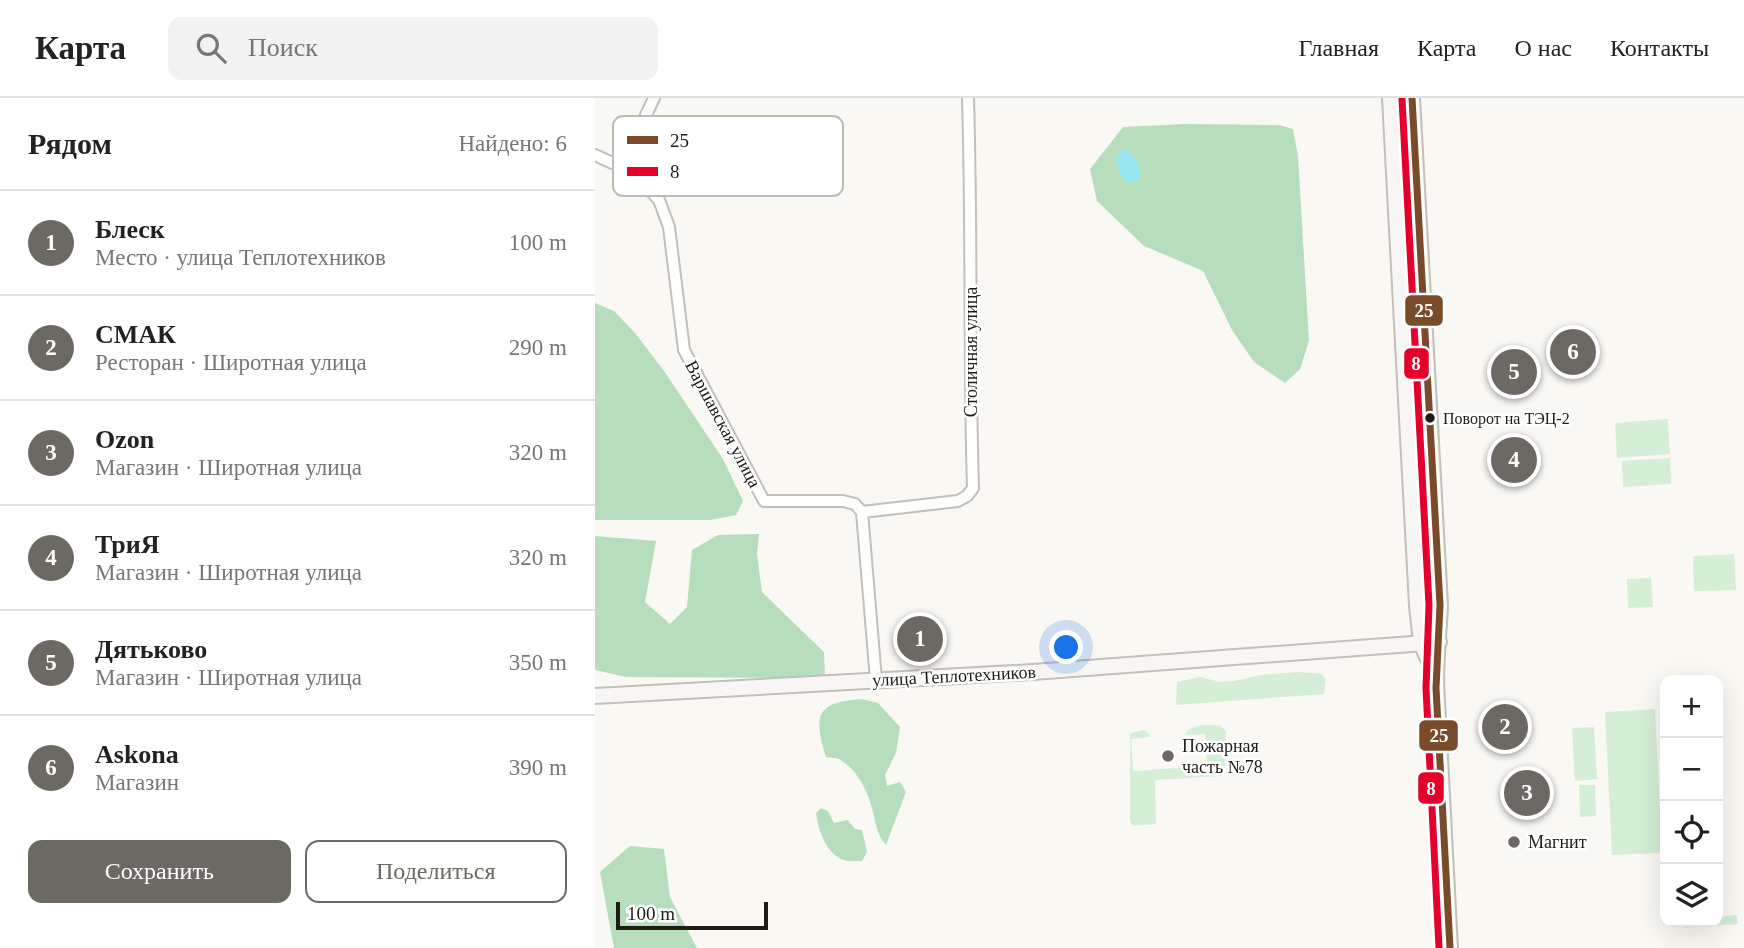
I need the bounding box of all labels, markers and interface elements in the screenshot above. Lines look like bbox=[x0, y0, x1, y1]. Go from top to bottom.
search box bbox=[168, 17, 658, 80]
icon: search bbox=[192, 29, 230, 67]
text: Карта bbox=[35, 30, 126, 66]
text: Поиск bbox=[248, 33, 318, 62]
text: Главная bbox=[1298, 35, 1379, 61]
text: Карта bbox=[1417, 35, 1476, 61]
text: О нас bbox=[1514, 35, 1572, 61]
text: Контакты bbox=[1610, 35, 1709, 61]
legend bbox=[613, 116, 843, 196]
text: Рядом bbox=[28, 127, 112, 160]
text: 25 bbox=[670, 130, 689, 151]
text: Найдено: 6 bbox=[459, 131, 567, 156]
text: 8 bbox=[670, 161, 680, 182]
text: Блеск bbox=[95, 215, 165, 244]
text: 1 bbox=[45, 230, 57, 255]
text: 100 m bbox=[509, 230, 567, 255]
text: Место · улица Теплотехников bbox=[95, 245, 386, 270]
street label: Столичная улица bbox=[961, 287, 981, 417]
line badge: 25 bbox=[1404, 294, 1444, 327]
text: 25 bbox=[1415, 300, 1434, 321]
text: СМАК bbox=[95, 320, 176, 349]
pin: 6 bbox=[1550, 326, 1596, 378]
text: 2 bbox=[45, 335, 57, 360]
text: 290 m bbox=[509, 335, 567, 360]
pin: 5 bbox=[1491, 346, 1537, 398]
line badge: 8 bbox=[1403, 347, 1430, 380]
text: Ресторан · Широтная улица bbox=[95, 350, 367, 375]
text: 8 bbox=[1411, 353, 1421, 374]
street label: Варшавская улица bbox=[681, 357, 765, 491]
place label: Поворот на ТЭЦ-2 bbox=[1443, 410, 1570, 428]
marker: Поворот на ТЭЦ-2 bbox=[1423, 411, 1437, 425]
text: Ozon bbox=[95, 425, 154, 454]
pin: 4 bbox=[1491, 434, 1537, 486]
text: 3 bbox=[45, 440, 57, 465]
text: 320 m bbox=[509, 440, 567, 465]
text: Магазин · Широтная улица bbox=[95, 455, 362, 480]
text: ТриЯ bbox=[95, 530, 160, 559]
text: 4 bbox=[45, 545, 57, 570]
text: 320 m bbox=[509, 545, 567, 570]
text: Магазин · Широтная улица bbox=[95, 560, 362, 585]
pin: 1 bbox=[897, 613, 943, 665]
your location bbox=[1049, 630, 1083, 664]
text: Дятьково bbox=[95, 635, 207, 664]
text: 5 bbox=[45, 650, 57, 675]
text: 350 m bbox=[509, 650, 567, 675]
street label: улица Теплотехников bbox=[872, 662, 1036, 690]
text: Магазин · Широтная улица bbox=[95, 665, 362, 690]
map controls bbox=[1660, 675, 1723, 927]
button: + bbox=[1660, 675, 1723, 738]
pin: 2 bbox=[1482, 701, 1528, 753]
line badge: 25 bbox=[1418, 719, 1459, 752]
text: 25 bbox=[1430, 725, 1449, 746]
place label: Пожарная часть №78 bbox=[1182, 736, 1263, 777]
button: − bbox=[1660, 738, 1723, 801]
text: Askona bbox=[95, 740, 179, 769]
marker: Пожарная часть №78 bbox=[1160, 748, 1176, 764]
text: 6 bbox=[45, 755, 57, 780]
text: 390 m bbox=[509, 755, 567, 780]
pin: 3 bbox=[1504, 767, 1550, 819]
text: Магазин bbox=[95, 770, 179, 795]
line badge: 8 bbox=[1417, 771, 1445, 805]
text: 8 bbox=[1426, 778, 1436, 799]
button: locate bbox=[1660, 801, 1723, 864]
place label: Магнит bbox=[1528, 832, 1587, 852]
marker: Магнит bbox=[1506, 834, 1522, 850]
button: Сохранить bbox=[28, 840, 291, 903]
button: Поделиться bbox=[305, 840, 567, 903]
button: layers bbox=[1660, 864, 1723, 927]
scale bar bbox=[616, 899, 768, 931]
text: 100 m bbox=[627, 903, 675, 924]

